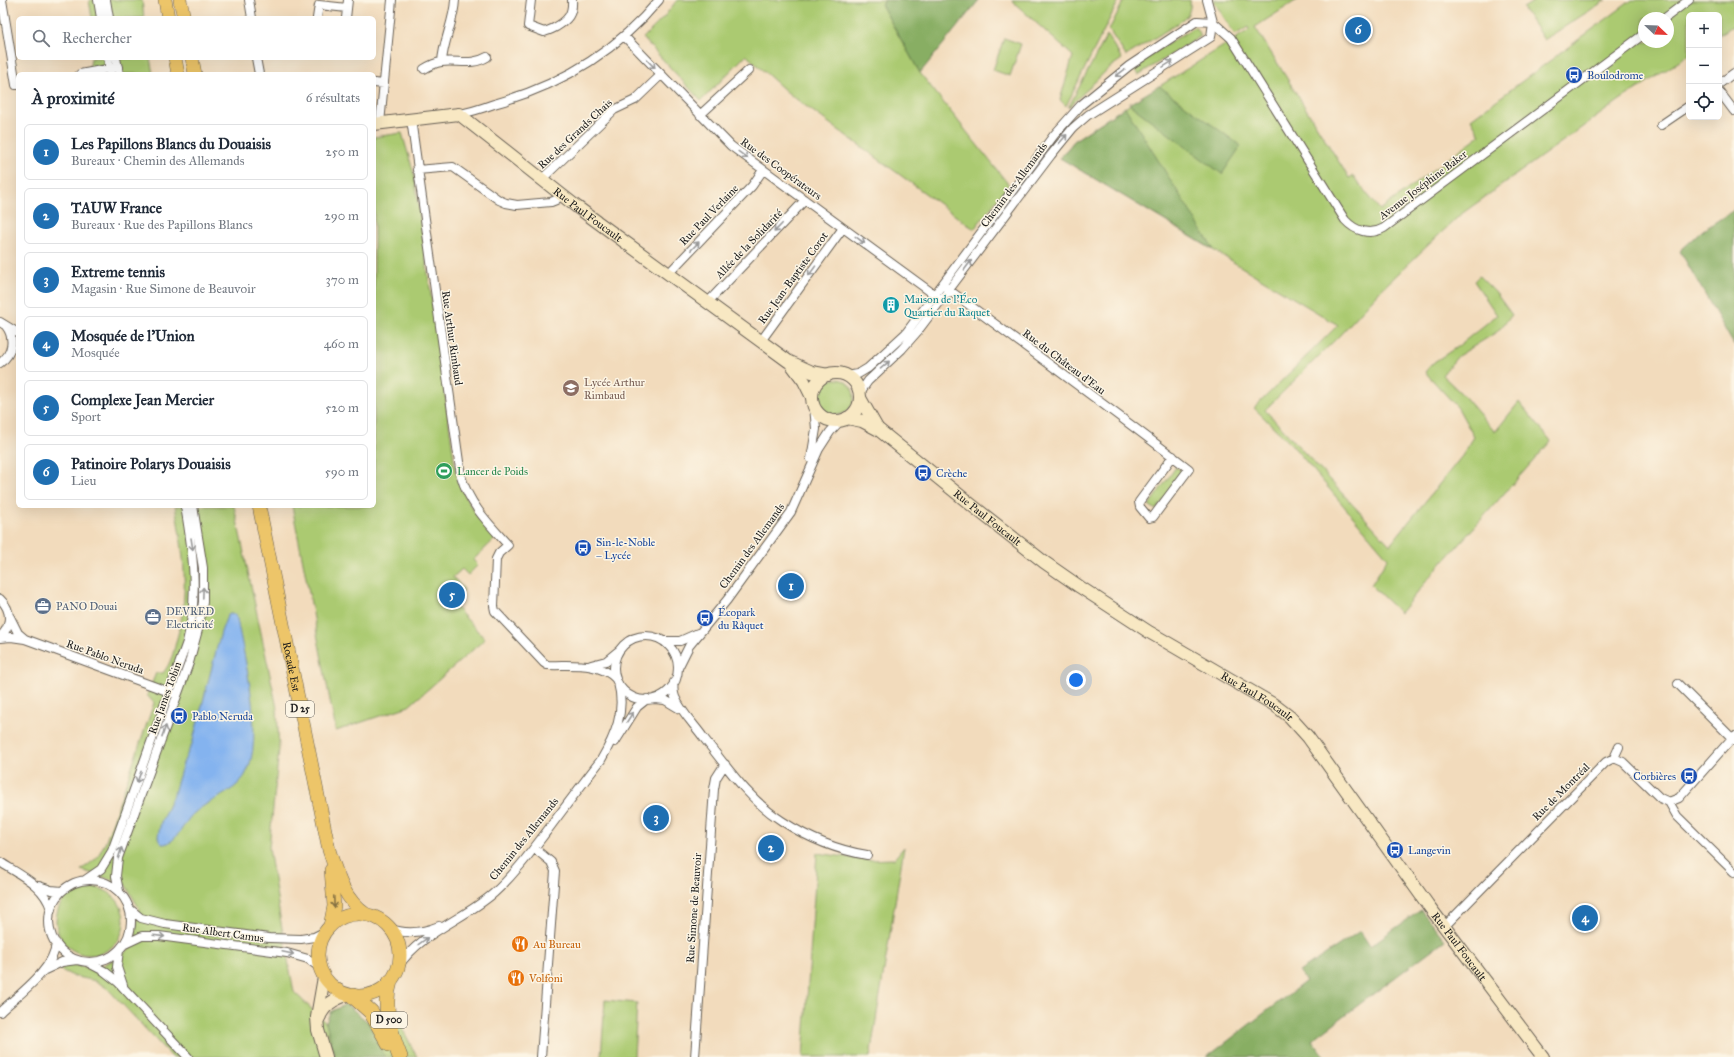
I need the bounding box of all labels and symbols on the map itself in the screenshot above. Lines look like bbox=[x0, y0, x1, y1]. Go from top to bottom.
north arrow bbox=[1638, 12, 1674, 48]
pin: 6 bbox=[1345, 15, 1371, 45]
one-way arrow bbox=[646, 59, 656, 69]
one-way arrow bbox=[1162, 60, 1173, 68]
bus stop icon: Boulodrome bbox=[1564, 65, 1584, 85]
one-way arrow bbox=[1114, 68, 1125, 77]
place label: Boulodrome bbox=[1587, 69, 1644, 82]
street label: Rue des Grands Chais bbox=[535, 96, 615, 172]
one-way arrow bbox=[1059, 134, 1068, 145]
street label: Rue des Coopérateurs bbox=[738, 135, 824, 203]
street label: Chemin des Allemands bbox=[978, 140, 1050, 230]
street label: Avenue Joséphine Baker bbox=[1376, 147, 1471, 224]
one-way arrow bbox=[738, 151, 749, 159]
street label: Rue Paul Verlaine bbox=[677, 182, 741, 248]
street label: Rue Paul Foucault bbox=[551, 184, 625, 245]
street label: Allée de la Solidarité bbox=[712, 206, 786, 282]
one-way arrow bbox=[774, 223, 783, 233]
street label: Rue Jean-Baptiste Corot bbox=[755, 229, 832, 327]
one-way arrow bbox=[854, 236, 865, 244]
one-way arrow bbox=[690, 241, 699, 251]
one-way arrow bbox=[964, 260, 972, 271]
one-way arrow bbox=[808, 265, 816, 276]
street label: Rue Arthur Rimbaud bbox=[439, 290, 465, 387]
place label: Maison de l'Éco Quartier du Raquet bbox=[904, 292, 990, 320]
building icon: Maison de l'Éco Quartier du Raquet bbox=[881, 295, 901, 315]
street label: Rue du Château d'Eau bbox=[1020, 327, 1108, 397]
one-way arrow bbox=[880, 360, 890, 370]
place label: Lycée Arthur Rimbaud bbox=[584, 376, 646, 402]
school or university icon: Lycée Arthur Rimbaud bbox=[561, 378, 581, 398]
sports icon: Lancer de Poids bbox=[434, 461, 454, 481]
bus stop icon: Crèche bbox=[913, 463, 933, 483]
place label: Lancer de Poids bbox=[457, 465, 528, 478]
place label: Crèche bbox=[936, 467, 968, 480]
street label: Rue Paul Foucault bbox=[951, 487, 1024, 548]
street label: Chemin des Allemands bbox=[717, 501, 787, 591]
place label: Sin-le-Noble – Lycée bbox=[596, 536, 656, 562]
one-way arrow bbox=[188, 538, 196, 551]
bus stop icon: Sin-le-Noble – Lycée bbox=[573, 538, 593, 558]
pin: 1 bbox=[778, 571, 804, 601]
pin: 5 bbox=[439, 580, 465, 610]
one-way arrow bbox=[199, 587, 207, 600]
office icon: PANO Douai bbox=[33, 596, 53, 616]
place label: PANO Douai bbox=[56, 600, 117, 613]
place label: DEVRED Electricité bbox=[166, 605, 215, 631]
place label: Écopark du Râquet bbox=[718, 605, 764, 633]
office icon: DEVRED Electricité bbox=[143, 607, 163, 627]
bus stop icon: Écopark du Râquet bbox=[695, 608, 715, 628]
street label: Rue Pablo Neruda bbox=[65, 637, 146, 677]
street label: Rocade Est bbox=[280, 640, 303, 693]
street label: Rue James Tobin bbox=[146, 660, 185, 736]
street label: Rue Paul Foucault bbox=[1219, 669, 1297, 723]
your location bbox=[1066, 670, 1086, 690]
road number: D 25 bbox=[286, 701, 314, 717]
bus stop icon: Pablo Neruda bbox=[169, 706, 189, 726]
place label: Pablo Neruda bbox=[192, 710, 253, 723]
one-way arrow bbox=[627, 711, 635, 723]
one-way arrow bbox=[161, 725, 169, 737]
street label: Rue de Montréal bbox=[1530, 761, 1592, 823]
bus stop icon: Corbières bbox=[1679, 766, 1699, 786]
place label: Corbières bbox=[1633, 770, 1676, 783]
one-way arrow bbox=[134, 771, 142, 783]
street label: Chemin des Allemands bbox=[487, 795, 561, 883]
pin: 3 bbox=[643, 803, 669, 833]
pin: 2 bbox=[758, 833, 784, 863]
bus stop icon: Langevin bbox=[1385, 840, 1405, 860]
place label: Langevin bbox=[1408, 844, 1451, 857]
one-way arrow bbox=[117, 847, 124, 860]
street label: Rue Simone de Beauvoir bbox=[684, 852, 704, 963]
one-way arrow bbox=[330, 895, 337, 908]
pin: 4 bbox=[1572, 903, 1598, 933]
street label: Rue Paul Foucault bbox=[1429, 909, 1490, 983]
street label: Rue Albert Camus bbox=[181, 921, 265, 945]
one-way arrow bbox=[153, 932, 166, 940]
restaurant icon: Au Bureau bbox=[510, 934, 530, 954]
one-way arrow bbox=[417, 937, 428, 945]
place label: Au Bureau bbox=[532, 938, 581, 951]
one-way arrow bbox=[281, 950, 294, 958]
restaurant icon: Volfoni bbox=[506, 968, 526, 988]
place label: Volfoni bbox=[528, 972, 563, 985]
road number: D 500 bbox=[371, 1012, 407, 1028]

